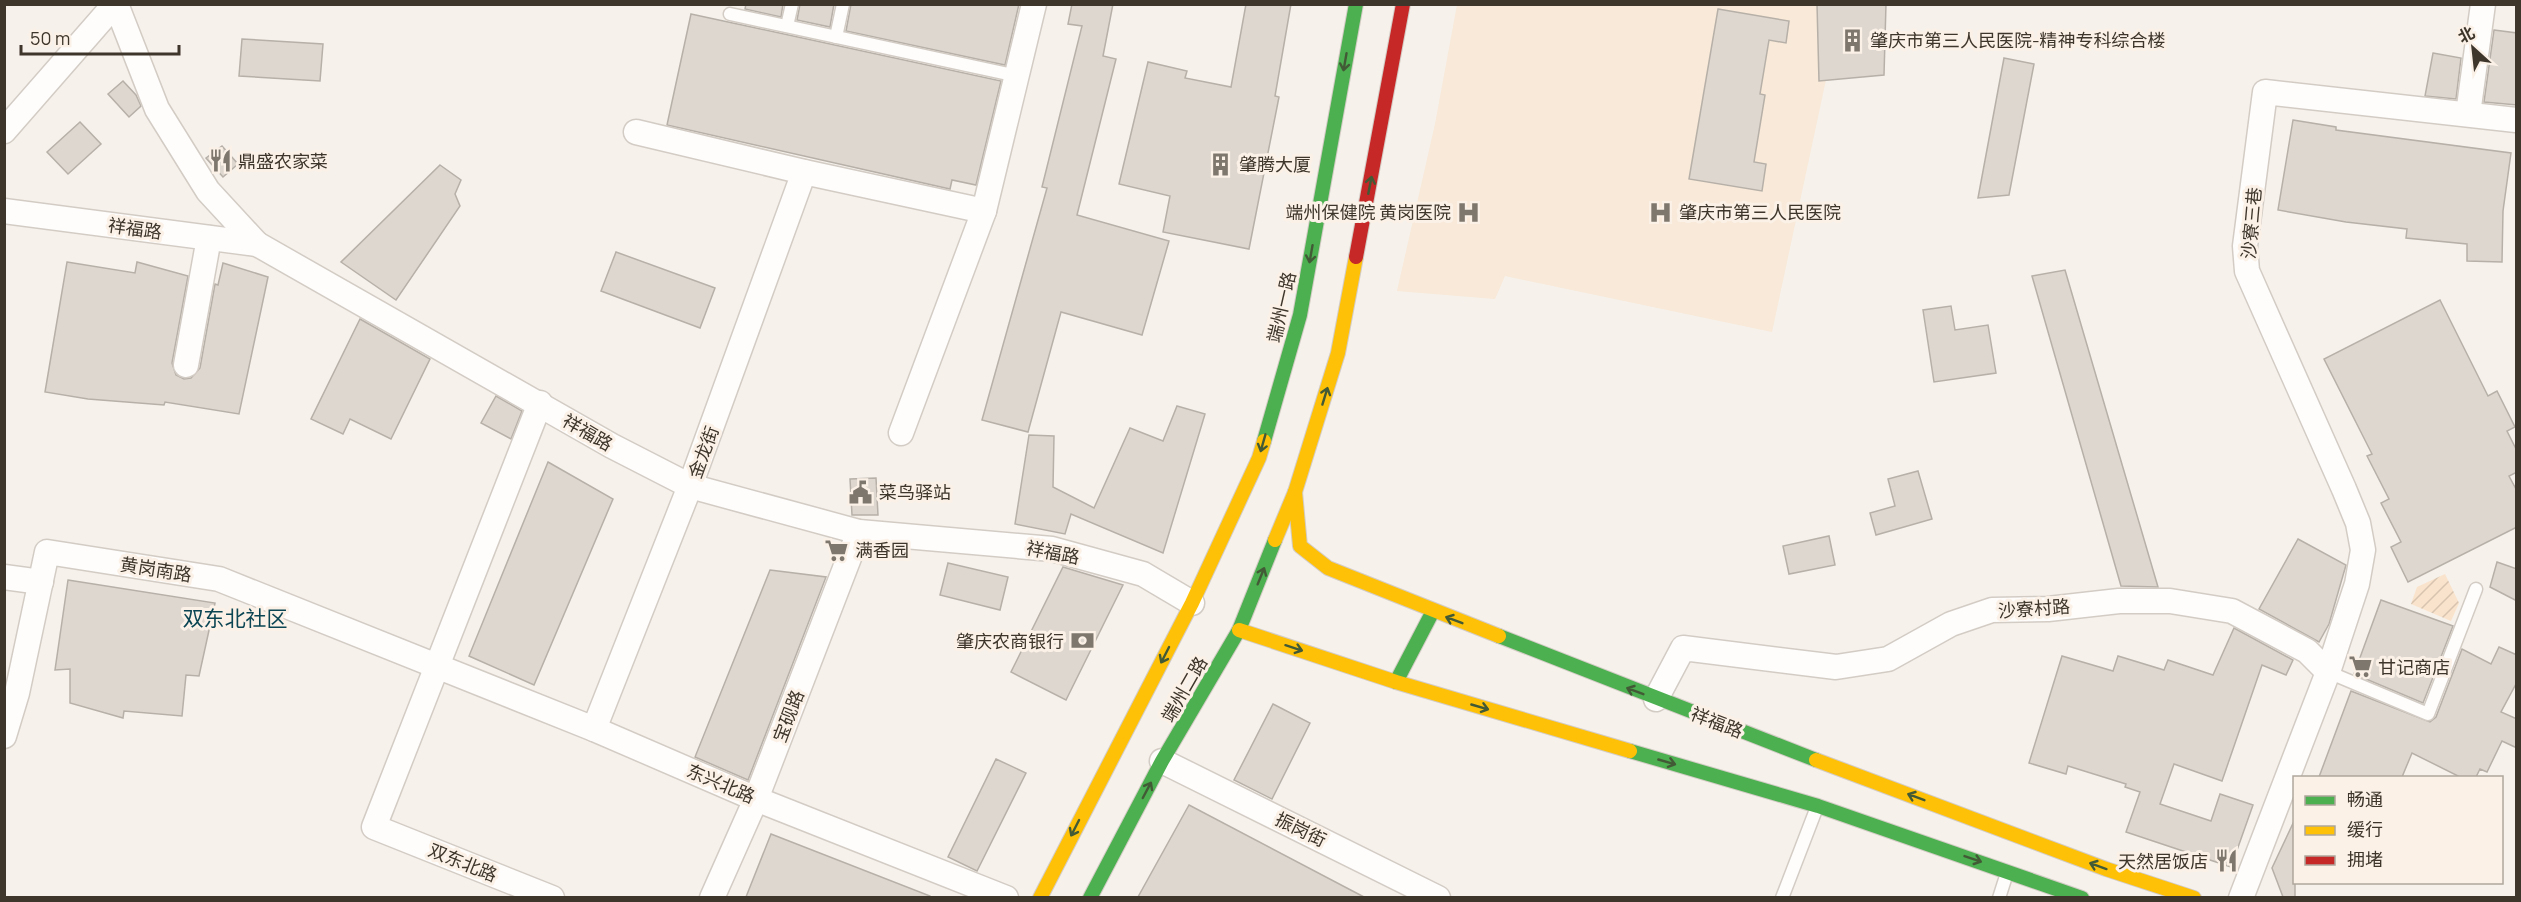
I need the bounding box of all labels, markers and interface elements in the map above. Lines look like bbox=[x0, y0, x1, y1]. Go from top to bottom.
scale bar bbox=[21, 18, 178, 56]
north arrow bbox=[2443, 18, 2503, 78]
text: 北 bbox=[2454, 21, 2478, 48]
text: 50 m bbox=[30, 26, 70, 50]
building icon: 肇庆市第三人民医院-精神专科综合楼 bbox=[1839, 27, 1865, 53]
place label: 肇庆市第三人民医院-精神专科综合楼 bbox=[1870, 28, 2166, 52]
one-way arrow bbox=[1339, 52, 1350, 71]
restaurant icon: 鼎盛农家菜 bbox=[207, 148, 233, 174]
place label: 鼎盛农家菜 bbox=[238, 149, 328, 173]
building icon: 肇腾大厦 bbox=[1208, 151, 1234, 177]
place label: 肇腾大厦 bbox=[1239, 152, 1311, 176]
one-way arrow bbox=[1364, 176, 1375, 195]
street label: 沙寮三巷 bbox=[2236, 186, 2266, 260]
hospital icon: 端州保健院 黄岗医院 bbox=[1456, 199, 1482, 225]
hospital icon: 肇庆市第三人民医院 bbox=[1648, 199, 1674, 225]
place label: 端州保健院 黄岗医院 bbox=[1285, 200, 1451, 224]
place label: 肇庆市第三人民医院 bbox=[1679, 200, 1841, 224]
street label: 祥福路 bbox=[107, 212, 163, 244]
one-way arrow bbox=[1305, 244, 1316, 263]
street label: 端州一路 bbox=[1261, 269, 1301, 345]
one-way arrow bbox=[1320, 387, 1331, 406]
street label: 祥福路 bbox=[559, 408, 617, 456]
street label: 金龙街 bbox=[682, 423, 724, 481]
one-way arrow bbox=[1257, 433, 1268, 452]
public building icon: 菜鸟驿站 bbox=[848, 479, 874, 505]
place label: 菜鸟驿站 bbox=[879, 480, 951, 504]
street label: 祥福路 bbox=[1024, 535, 1082, 569]
supermarket icon: 满香园 bbox=[824, 537, 850, 563]
place label: 满香园 bbox=[855, 538, 909, 562]
street label: 黄岗南路 bbox=[119, 552, 193, 586]
one-way arrow bbox=[1256, 567, 1267, 586]
street label: 沙寮村路 bbox=[1997, 594, 2071, 622]
district label: 双东北社区 bbox=[183, 604, 288, 632]
one-way arrow bbox=[1445, 614, 1464, 625]
bank icon: 肇庆农商银行 bbox=[1069, 628, 1095, 654]
place label: 肇庆农商银行 bbox=[956, 629, 1064, 653]
one-way arrow bbox=[1284, 644, 1303, 655]
one-way arrow bbox=[1159, 646, 1171, 663]
street label: 端州二路 bbox=[1156, 652, 1212, 726]
supermarket icon: 甘记商店 bbox=[2347, 654, 2373, 680]
place label: 甘记商店 bbox=[2378, 655, 2450, 679]
one-way arrow bbox=[1627, 685, 1645, 696]
street label: 宝砚路 bbox=[767, 686, 809, 746]
street label: 祥福路 bbox=[1687, 701, 1747, 743]
one-way arrow bbox=[1470, 702, 1489, 713]
one-way arrow bbox=[1657, 757, 1676, 768]
street label: 东兴北路 bbox=[683, 758, 759, 808]
legend bbox=[2293, 776, 2503, 884]
one-way arrow bbox=[1142, 782, 1153, 800]
text: 畅通 bbox=[2347, 787, 2383, 811]
one-way arrow bbox=[1907, 791, 1926, 802]
street label: 振岗街 bbox=[1271, 806, 1331, 852]
text: 缓行 bbox=[2347, 817, 2383, 841]
one-way arrow bbox=[1069, 819, 1081, 837]
street label: 双东北路 bbox=[425, 837, 501, 887]
text: 拥堵 bbox=[2347, 847, 2383, 871]
restaurant icon: 天然居饭店 bbox=[2213, 848, 2239, 874]
place label: 天然居饭店 bbox=[2118, 849, 2208, 873]
one-way arrow bbox=[1963, 855, 1982, 866]
one-way arrow bbox=[2090, 859, 2108, 870]

